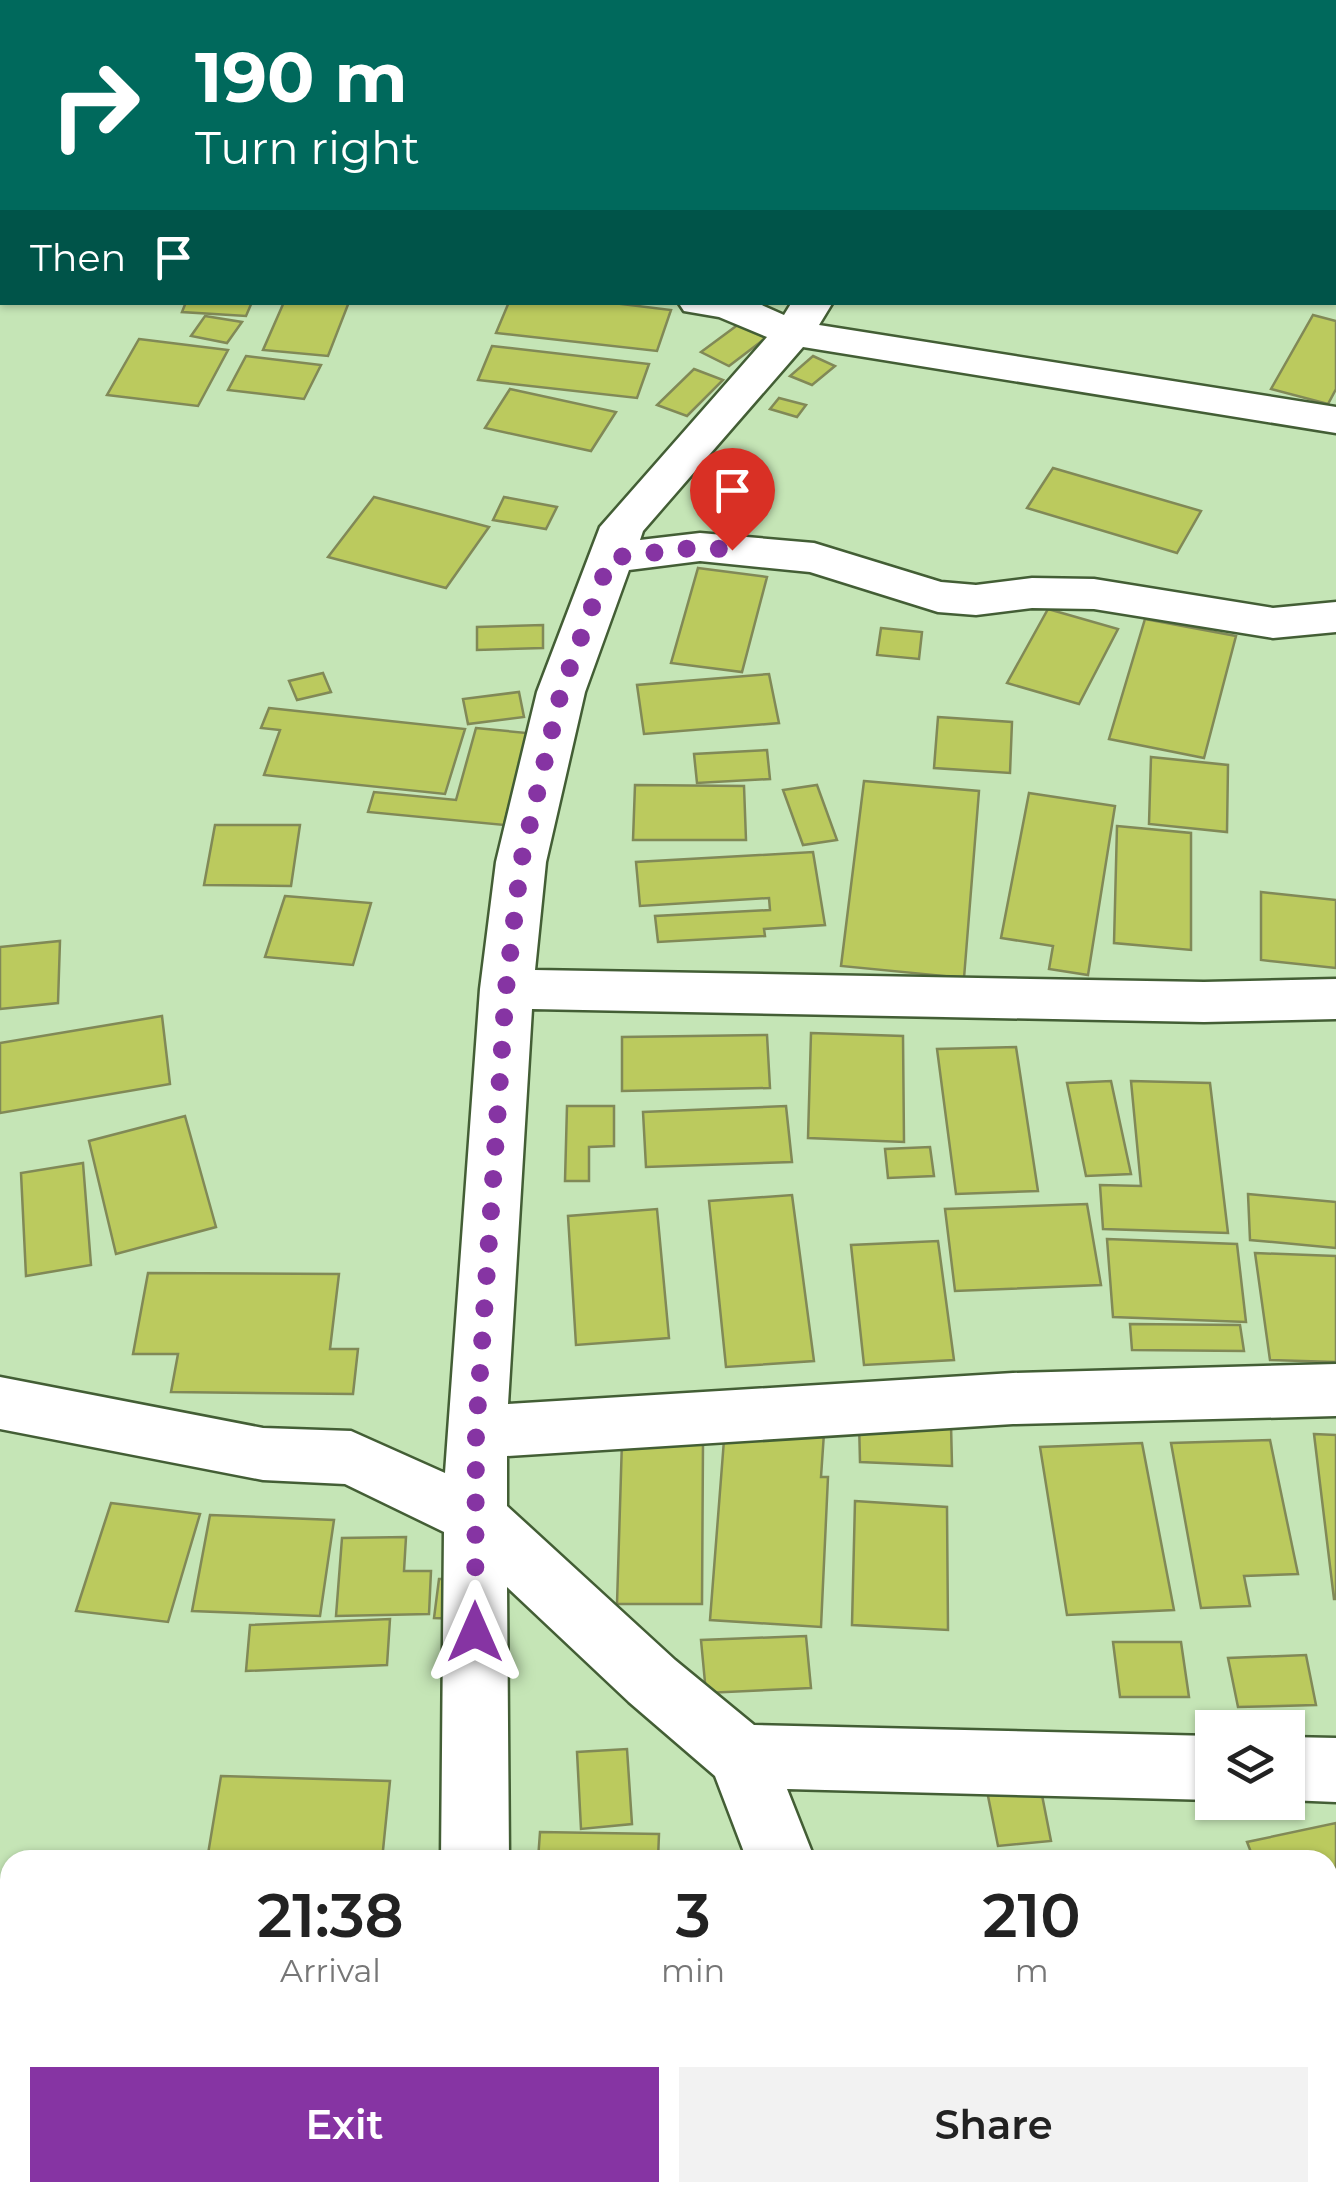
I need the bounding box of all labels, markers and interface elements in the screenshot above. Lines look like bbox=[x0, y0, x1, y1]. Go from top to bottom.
text: 190 m bbox=[195, 34, 408, 120]
icon: right bbox=[30, 40, 160, 170]
text: Turn right bbox=[195, 120, 420, 175]
icon: arrive bbox=[146, 230, 201, 285]
text: Then bbox=[30, 234, 126, 281]
pin bbox=[690, 448, 775, 551]
icon: arrive bbox=[705, 463, 760, 518]
position arrow bbox=[423, 1580, 527, 1684]
map controls bbox=[1195, 1710, 1305, 1820]
button: layers bbox=[1195, 1710, 1305, 1820]
text: 21:38 bbox=[257, 1879, 404, 1952]
text: 3 bbox=[676, 1879, 711, 1952]
text: 210 bbox=[983, 1879, 1081, 1952]
text: Arrival bbox=[280, 1951, 381, 1990]
text: min bbox=[661, 1951, 725, 1990]
text: m bbox=[1015, 1951, 1049, 1990]
button: Exit bbox=[30, 2067, 659, 2182]
button: Share bbox=[679, 2067, 1308, 2182]

